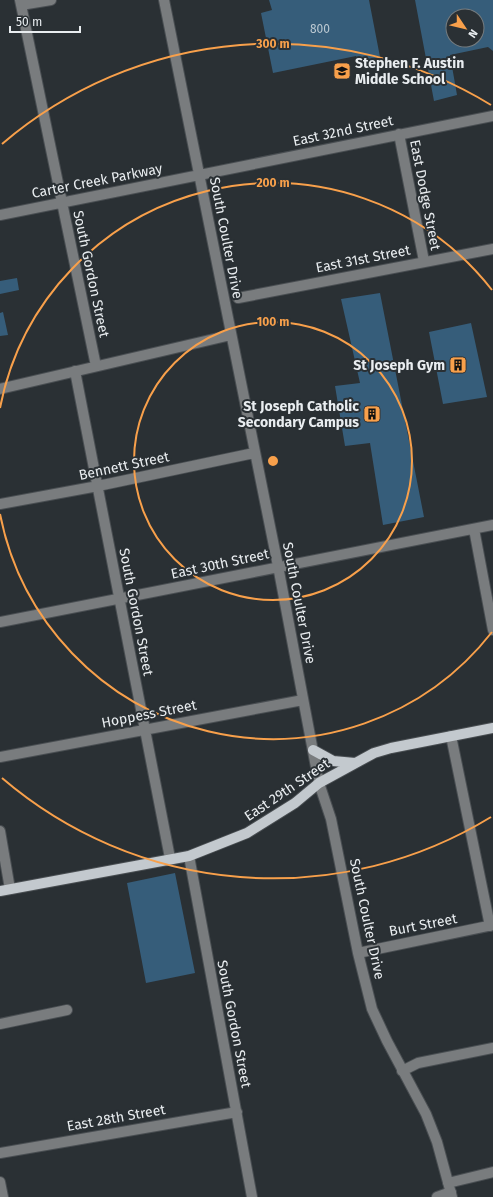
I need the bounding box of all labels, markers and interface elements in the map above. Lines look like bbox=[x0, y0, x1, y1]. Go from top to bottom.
scale bar bbox=[10, 8, 80, 34]
north arrow bbox=[445, 8, 485, 48]
text: 50 m bbox=[16, 15, 42, 29]
house number: 800 bbox=[310, 22, 330, 36]
text: N bbox=[465, 27, 480, 40]
text: 300 m bbox=[255, 37, 290, 51]
place label: Stephen F. Austin Middle School bbox=[355, 55, 464, 88]
school or university icon: Stephen F. Austin Middle School bbox=[332, 61, 352, 81]
street label: East 32nd Street bbox=[291, 112, 396, 150]
street label: East Dodge Street bbox=[406, 138, 444, 253]
street label: Carter Creek Parkway bbox=[30, 160, 164, 202]
street label: South Coulter Drive bbox=[206, 176, 246, 300]
text: 200 m bbox=[256, 176, 290, 190]
street label: South Gordon Street bbox=[69, 209, 113, 340]
street label: East 31st Street bbox=[314, 241, 413, 277]
text: 100 m bbox=[257, 315, 289, 329]
building icon: St Joseph Gym bbox=[448, 355, 468, 375]
place label: St Joseph Gym bbox=[353, 357, 445, 374]
place label: St Joseph Catholic Secondary Campus bbox=[238, 398, 359, 431]
building icon: St Joseph Catholic Secondary Campus bbox=[362, 404, 382, 424]
street label: Bennett Street bbox=[77, 448, 172, 484]
centre of rings bbox=[266, 454, 280, 468]
street label: South Coulter Drive bbox=[279, 541, 319, 665]
street label: East 30th Street bbox=[169, 545, 272, 583]
street label: South Gordon Street bbox=[115, 547, 157, 678]
street label: Hoppess Street bbox=[100, 696, 199, 732]
street label: East 29th Street bbox=[241, 755, 334, 825]
street label: South Coulter Drive bbox=[346, 857, 388, 981]
street label: Burt Street bbox=[388, 910, 459, 940]
street label: South Gordon Street bbox=[213, 959, 255, 1090]
street label: East 28th Street bbox=[65, 1101, 167, 1135]

